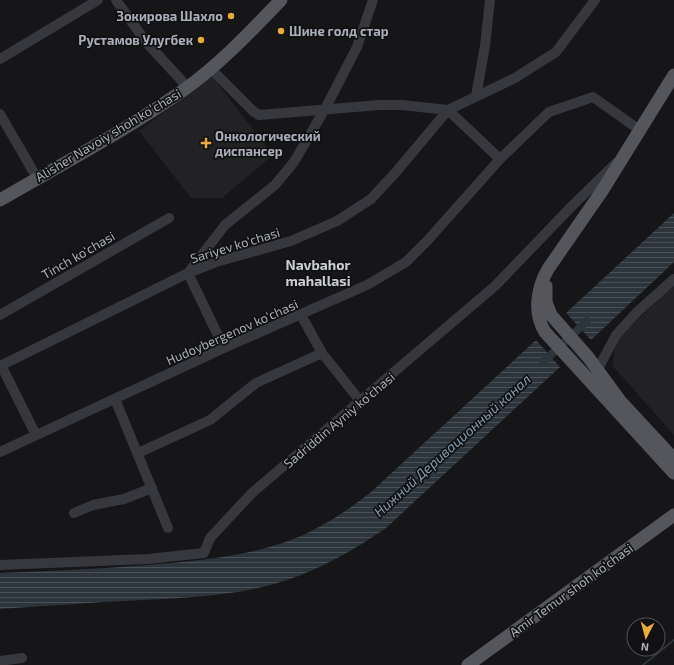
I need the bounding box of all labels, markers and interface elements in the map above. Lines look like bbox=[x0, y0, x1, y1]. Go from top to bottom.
place label: Зокирова Шахло bbox=[117, 8, 223, 24]
marker: Зокирова Шахло bbox=[226, 11, 236, 21]
place label: Шине голд стар bbox=[289, 23, 389, 39]
marker: Шине голд стар bbox=[276, 26, 286, 36]
place label: Рустамов Улугбек bbox=[78, 32, 194, 48]
marker: Рустамов Улугбек bbox=[196, 35, 206, 45]
street label: Alisher Navoiy shoh koʻchasi bbox=[32, 85, 184, 185]
place label: Онкологический диспансер bbox=[215, 128, 321, 159]
marker: Онкологический диспансер bbox=[200, 137, 212, 149]
street label: Sariyev ko‘chasi bbox=[188, 224, 282, 266]
street label: Tinch ko‘chasi bbox=[38, 228, 118, 282]
district label: Navbahor mahallasi bbox=[285, 256, 351, 289]
street label: Hudoybergenov ko‘chasi bbox=[164, 296, 300, 368]
street label: Sadriddin Ayniy ko‘chasi bbox=[280, 369, 398, 471]
water label: Нижний Деривационный канал bbox=[370, 370, 534, 520]
street label: Amir Temur shoh ko‘chasi bbox=[506, 540, 636, 640]
north arrow bbox=[626, 617, 666, 657]
text: N bbox=[640, 641, 650, 654]

